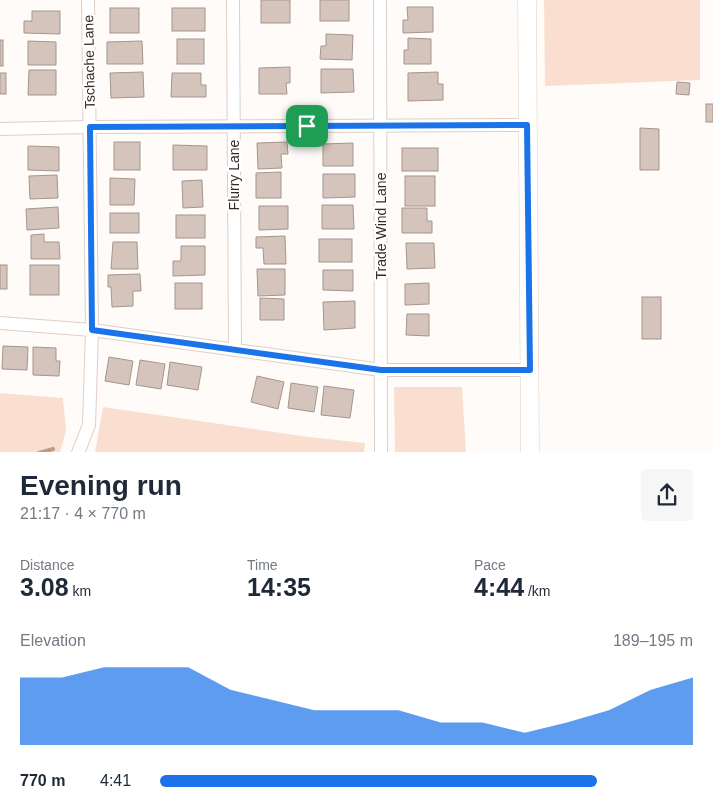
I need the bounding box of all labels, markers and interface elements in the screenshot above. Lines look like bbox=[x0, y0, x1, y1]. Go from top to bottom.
street label: Tschache Lane bbox=[80, 15, 98, 109]
pin bbox=[286, 105, 328, 147]
icon: arrive bbox=[293, 112, 321, 140]
street label: Flurry Lane bbox=[226, 139, 242, 210]
street label: Trade Wind Lane bbox=[373, 172, 389, 279]
button: share bbox=[641, 469, 693, 521]
text: Evening run bbox=[20, 470, 182, 501]
text: 21:17 · 4 × 770 m bbox=[20, 505, 146, 522]
text: Distance bbox=[20, 557, 74, 573]
text: Time bbox=[247, 557, 278, 573]
text: Pace bbox=[474, 557, 506, 573]
text: 3.08 bbox=[20, 573, 69, 601]
text: 14:35 bbox=[247, 573, 311, 601]
text: 4:44 bbox=[474, 573, 524, 601]
text: km bbox=[69, 583, 91, 599]
text: /km bbox=[524, 583, 551, 599]
text: Elevation bbox=[20, 632, 86, 649]
text: 189–195 m bbox=[613, 632, 693, 649]
text: 770 m bbox=[20, 772, 65, 789]
text: 4:41 bbox=[100, 772, 131, 789]

